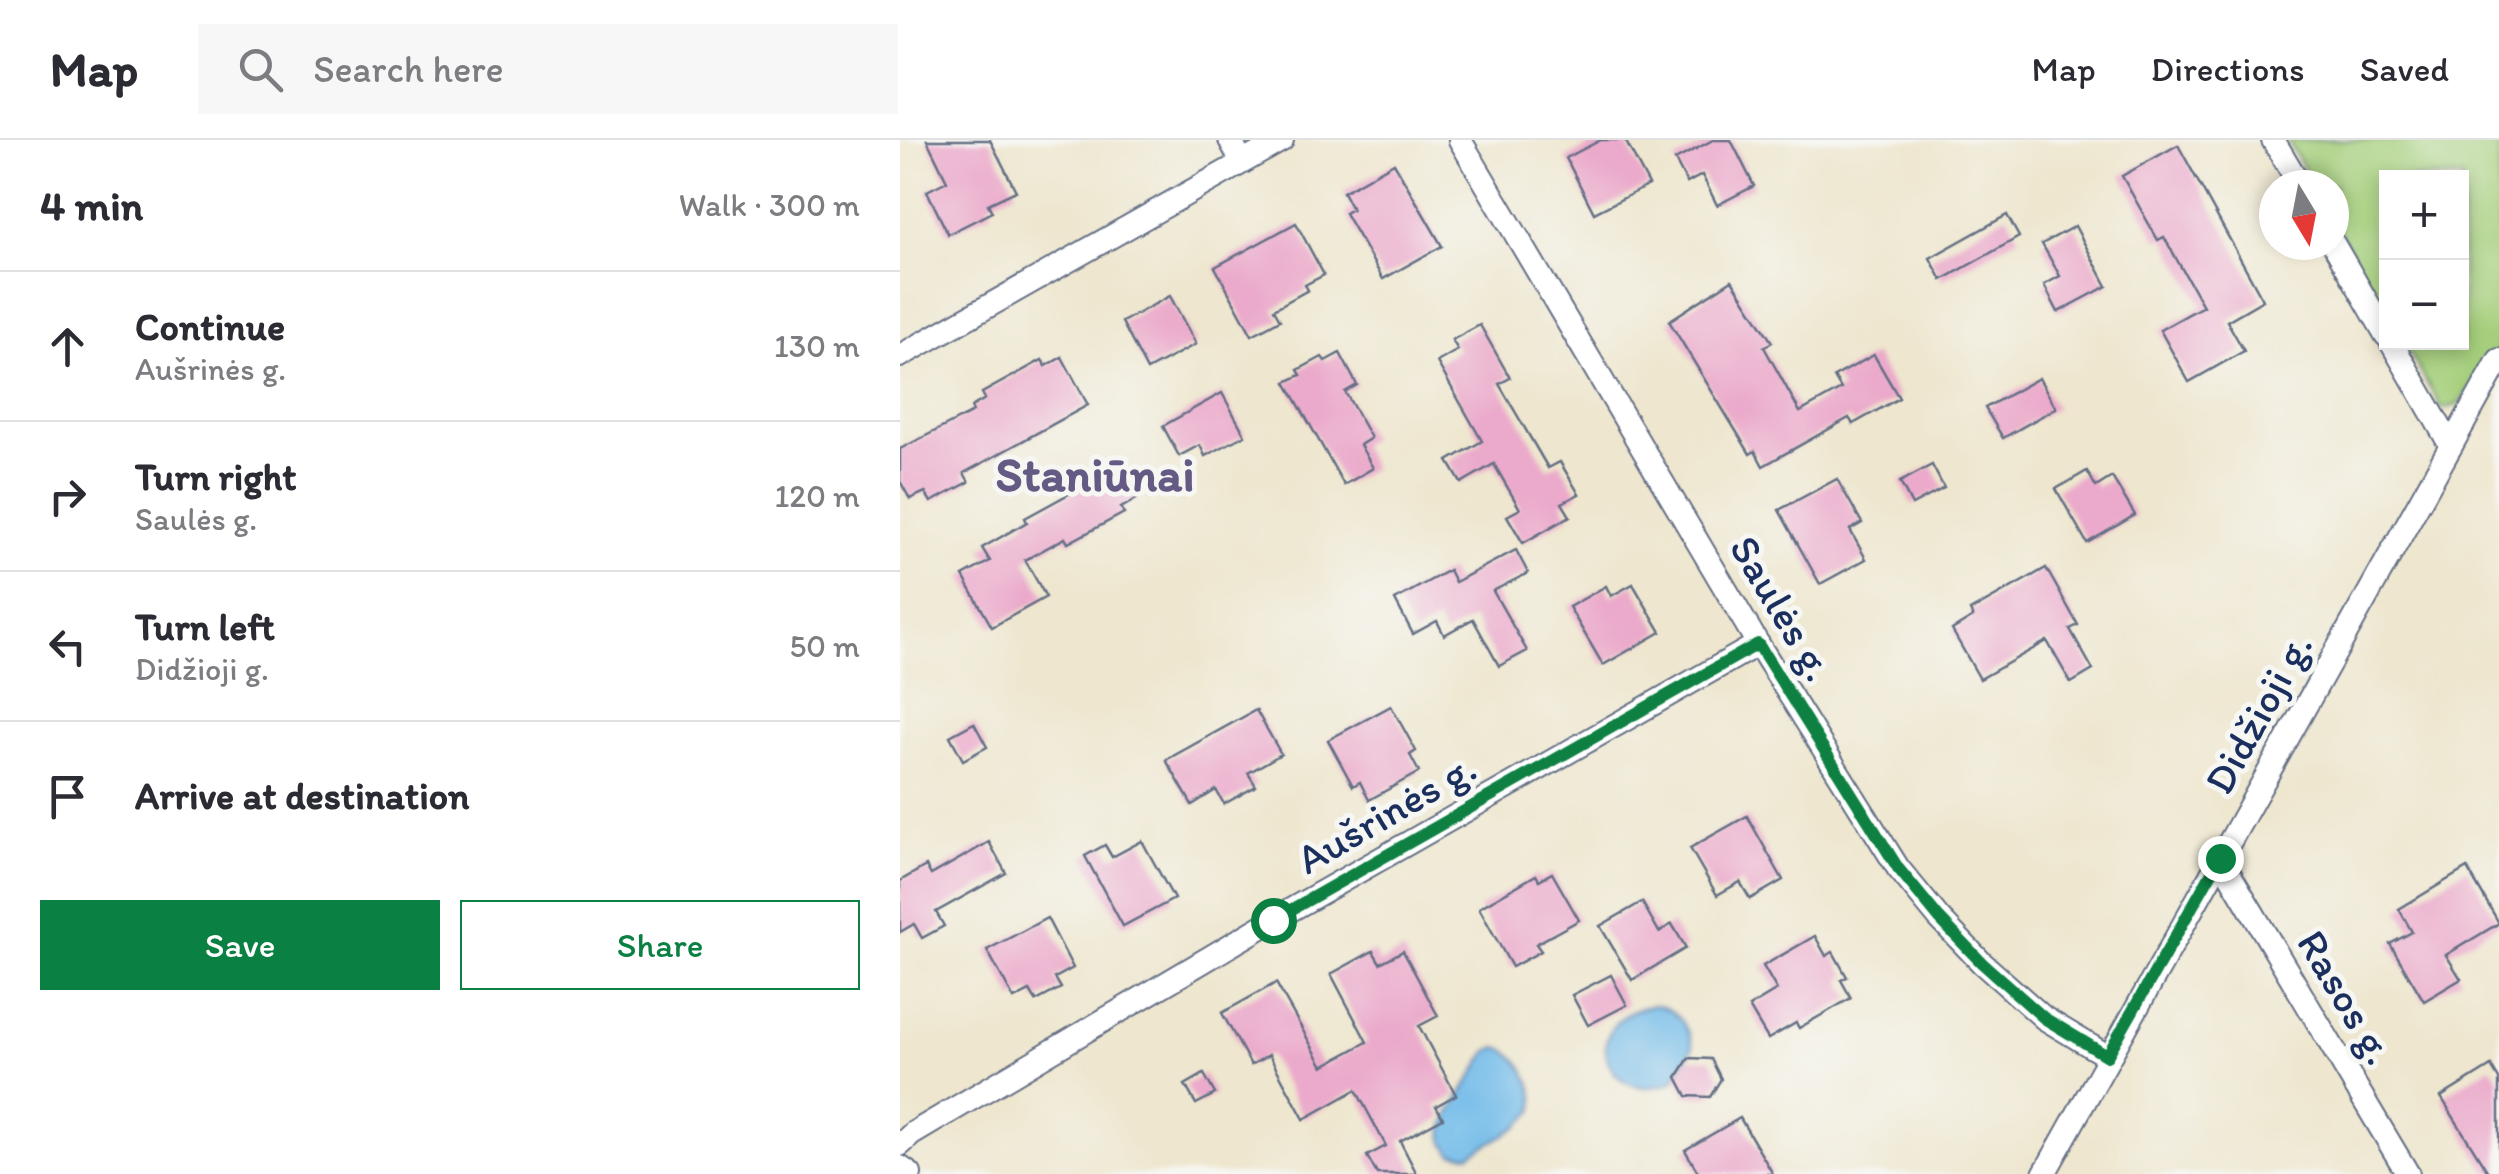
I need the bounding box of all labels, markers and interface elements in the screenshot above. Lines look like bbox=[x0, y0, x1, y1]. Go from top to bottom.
search box bbox=[198, 24, 898, 114]
text: Map bbox=[50, 40, 138, 98]
icon: search bbox=[233, 42, 288, 97]
text: Search here bbox=[313, 46, 504, 92]
text: Map bbox=[2032, 48, 2096, 90]
text: Directions bbox=[2151, 48, 2305, 90]
text: Saved bbox=[2360, 48, 2449, 90]
north arrow bbox=[2259, 170, 2349, 260]
map controls bbox=[2379, 170, 2469, 350]
button: + bbox=[2379, 170, 2469, 260]
text: 4 min bbox=[40, 180, 143, 231]
text: Walk · 300 m bbox=[679, 186, 860, 224]
button: − bbox=[2379, 260, 2469, 350]
text: Continue bbox=[135, 304, 285, 350]
icon: ahead bbox=[40, 319, 95, 374]
text: 130 m bbox=[774, 327, 860, 365]
text: Aušrinės g. bbox=[135, 350, 286, 388]
district label: Staniūnai bbox=[996, 445, 1194, 503]
text: Turn right bbox=[135, 454, 297, 500]
icon: right bbox=[40, 469, 95, 524]
text: 120 m bbox=[774, 477, 860, 515]
text: Saulės g. bbox=[135, 500, 257, 538]
street label: Saulės g. bbox=[1719, 526, 1845, 690]
text: Turn left bbox=[135, 604, 275, 650]
icon: left bbox=[40, 619, 95, 674]
street label: Didžioji g. bbox=[2193, 624, 2323, 802]
text: 50 m bbox=[789, 627, 860, 665]
text: Didžioji g. bbox=[135, 650, 269, 688]
street label: Aušrinės g. bbox=[1287, 741, 1485, 885]
icon: arrive bbox=[40, 769, 95, 824]
text: Arrive at destination bbox=[135, 773, 470, 819]
route end bbox=[2198, 836, 2244, 882]
route start bbox=[1251, 898, 1297, 944]
button: Save bbox=[40, 900, 440, 990]
button: Share bbox=[460, 900, 860, 990]
street label: Rasos g. bbox=[2286, 921, 2406, 1073]

